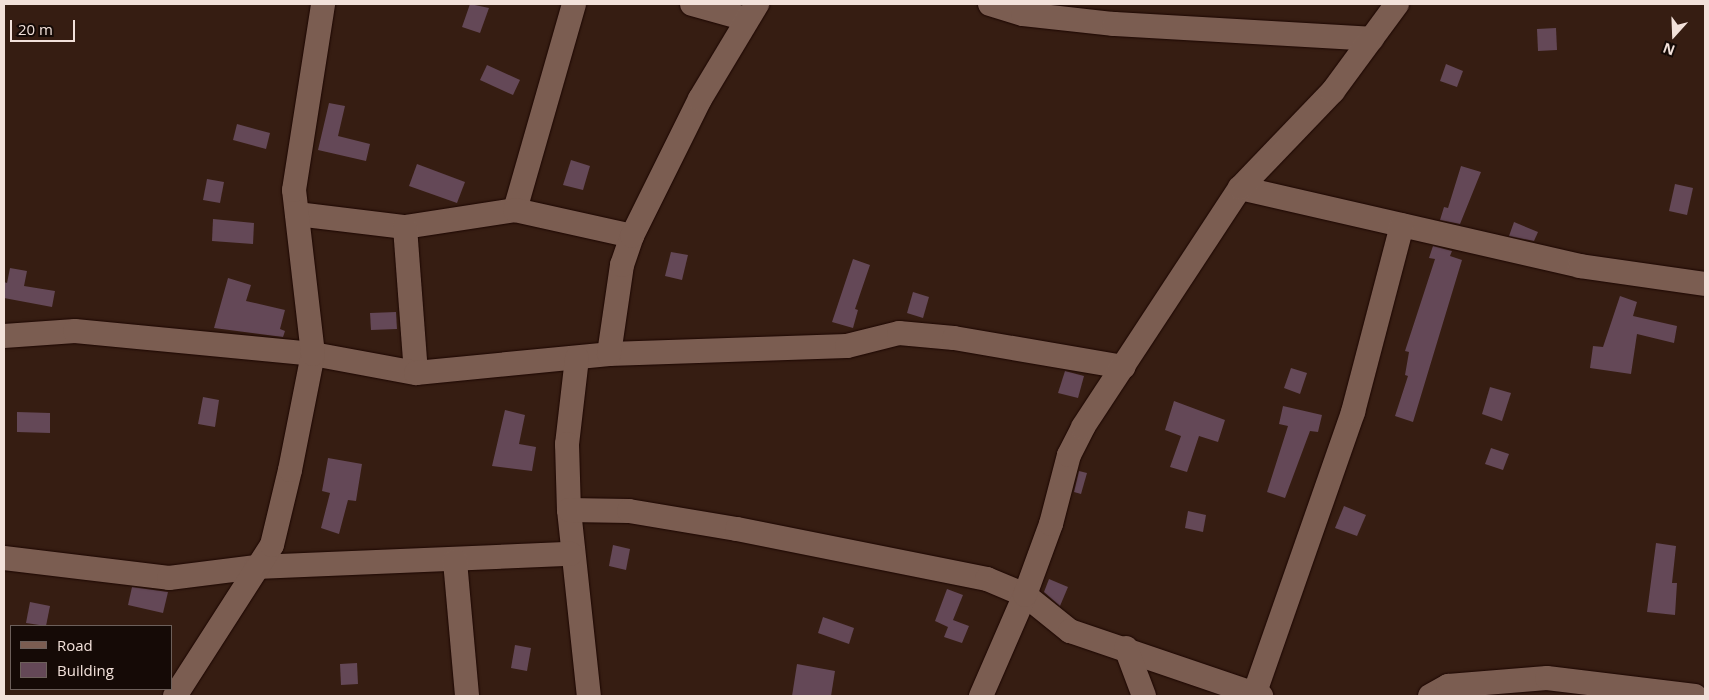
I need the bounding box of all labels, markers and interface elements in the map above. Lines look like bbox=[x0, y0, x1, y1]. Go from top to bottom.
scale bar bbox=[12, 10, 78, 42]
north arrow bbox=[1649, 10, 1699, 60]
text: 20 m bbox=[18, 19, 53, 39]
text: N bbox=[1660, 39, 1677, 60]
legend bbox=[10, 625, 172, 690]
text: Road bbox=[57, 635, 93, 655]
text: Building bbox=[57, 660, 114, 680]

